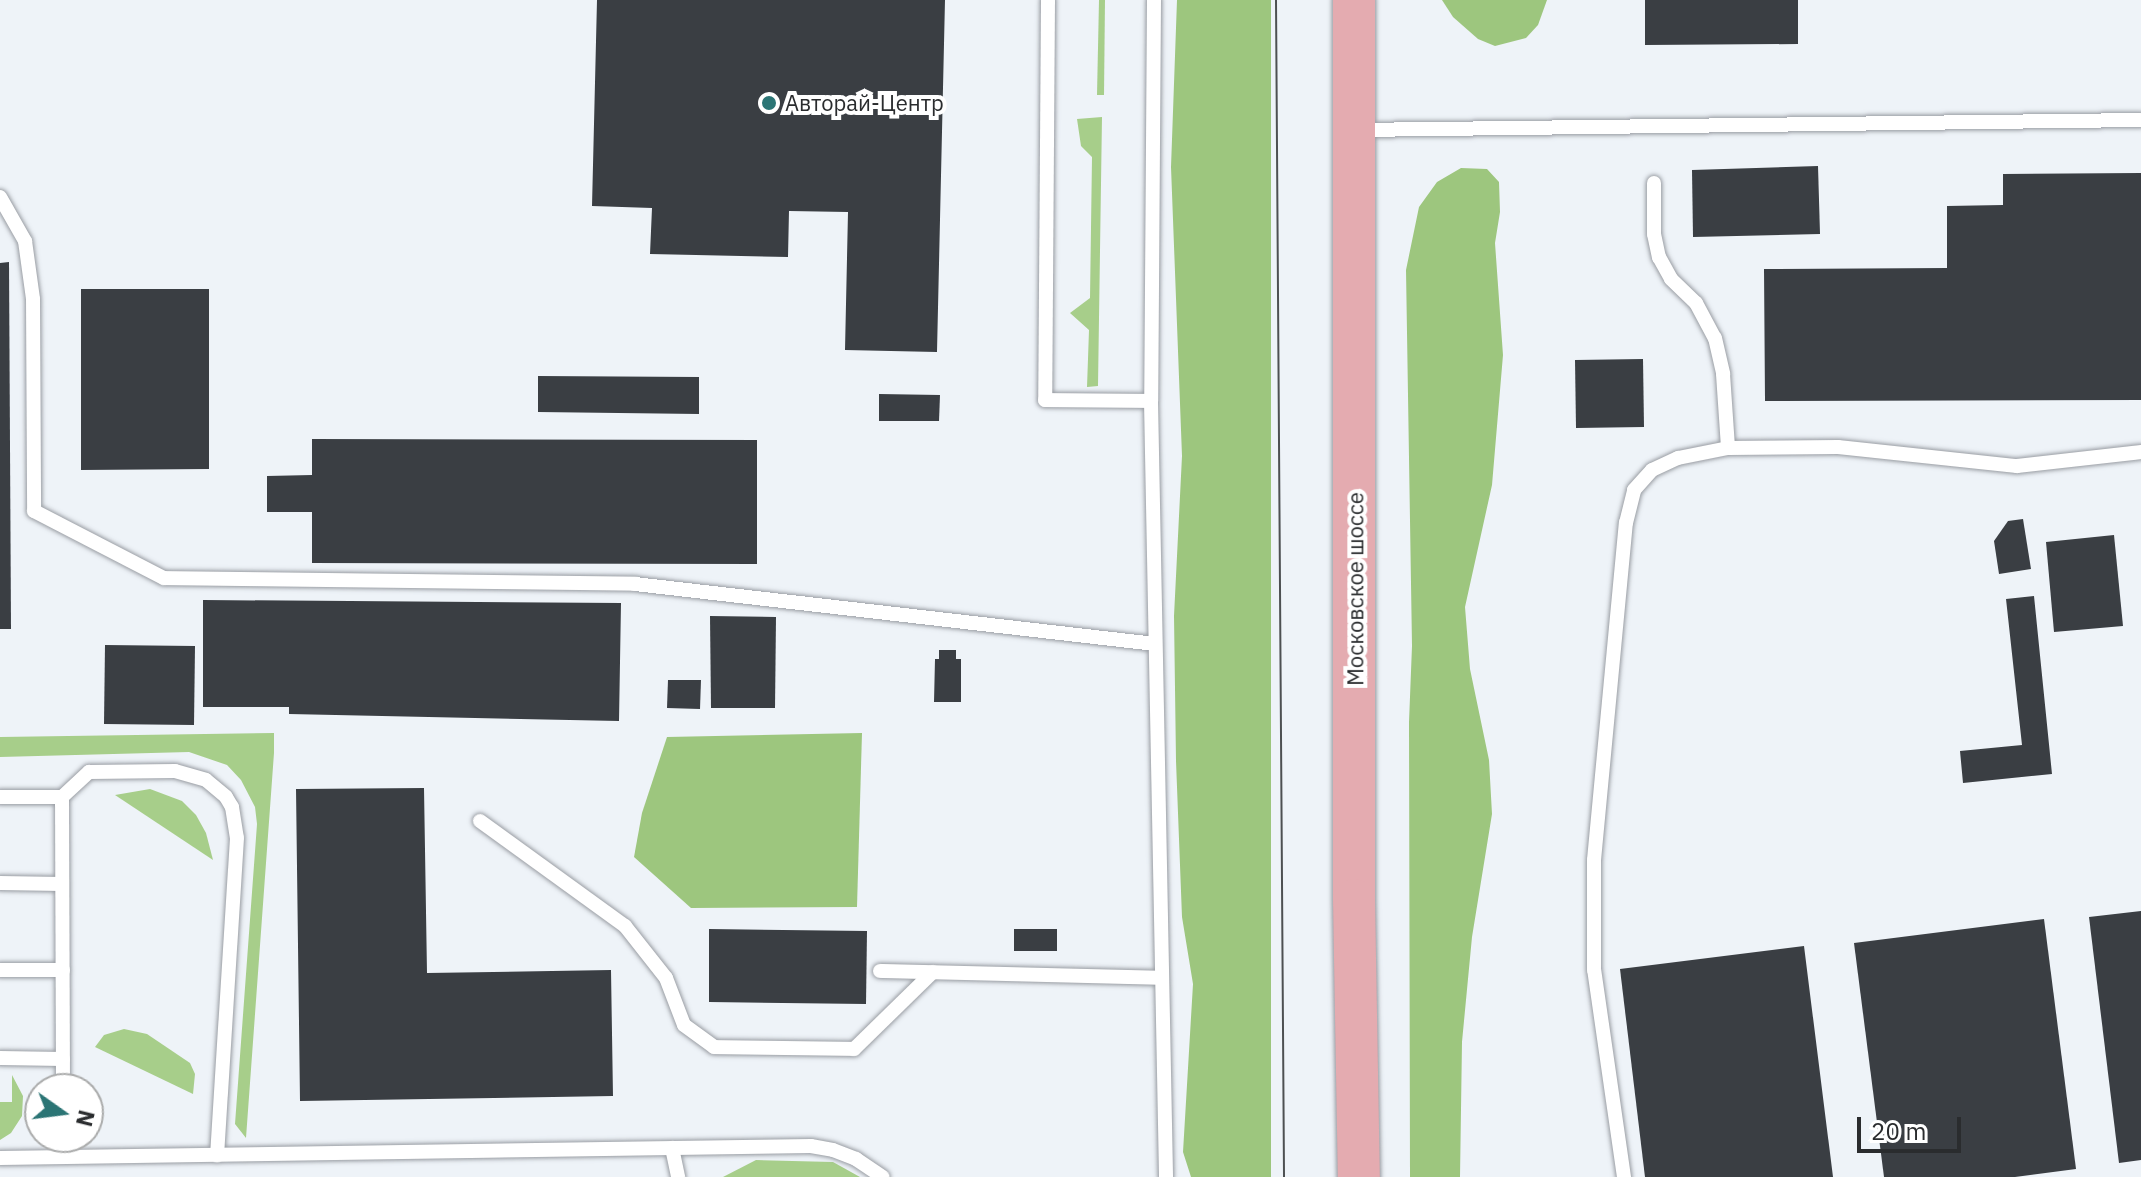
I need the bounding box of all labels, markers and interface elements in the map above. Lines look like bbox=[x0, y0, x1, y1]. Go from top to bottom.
place label: Авторай-Центр bbox=[785, 90, 944, 116]
marker: Авторай-Центр bbox=[760, 94, 778, 112]
street label: Московское шоссе bbox=[1342, 492, 1368, 686]
north arrow bbox=[24, 1073, 104, 1153]
scale bar bbox=[1861, 1101, 1965, 1151]
text: N bbox=[70, 1107, 102, 1130]
text: 20 m bbox=[1871, 1115, 1926, 1147]

